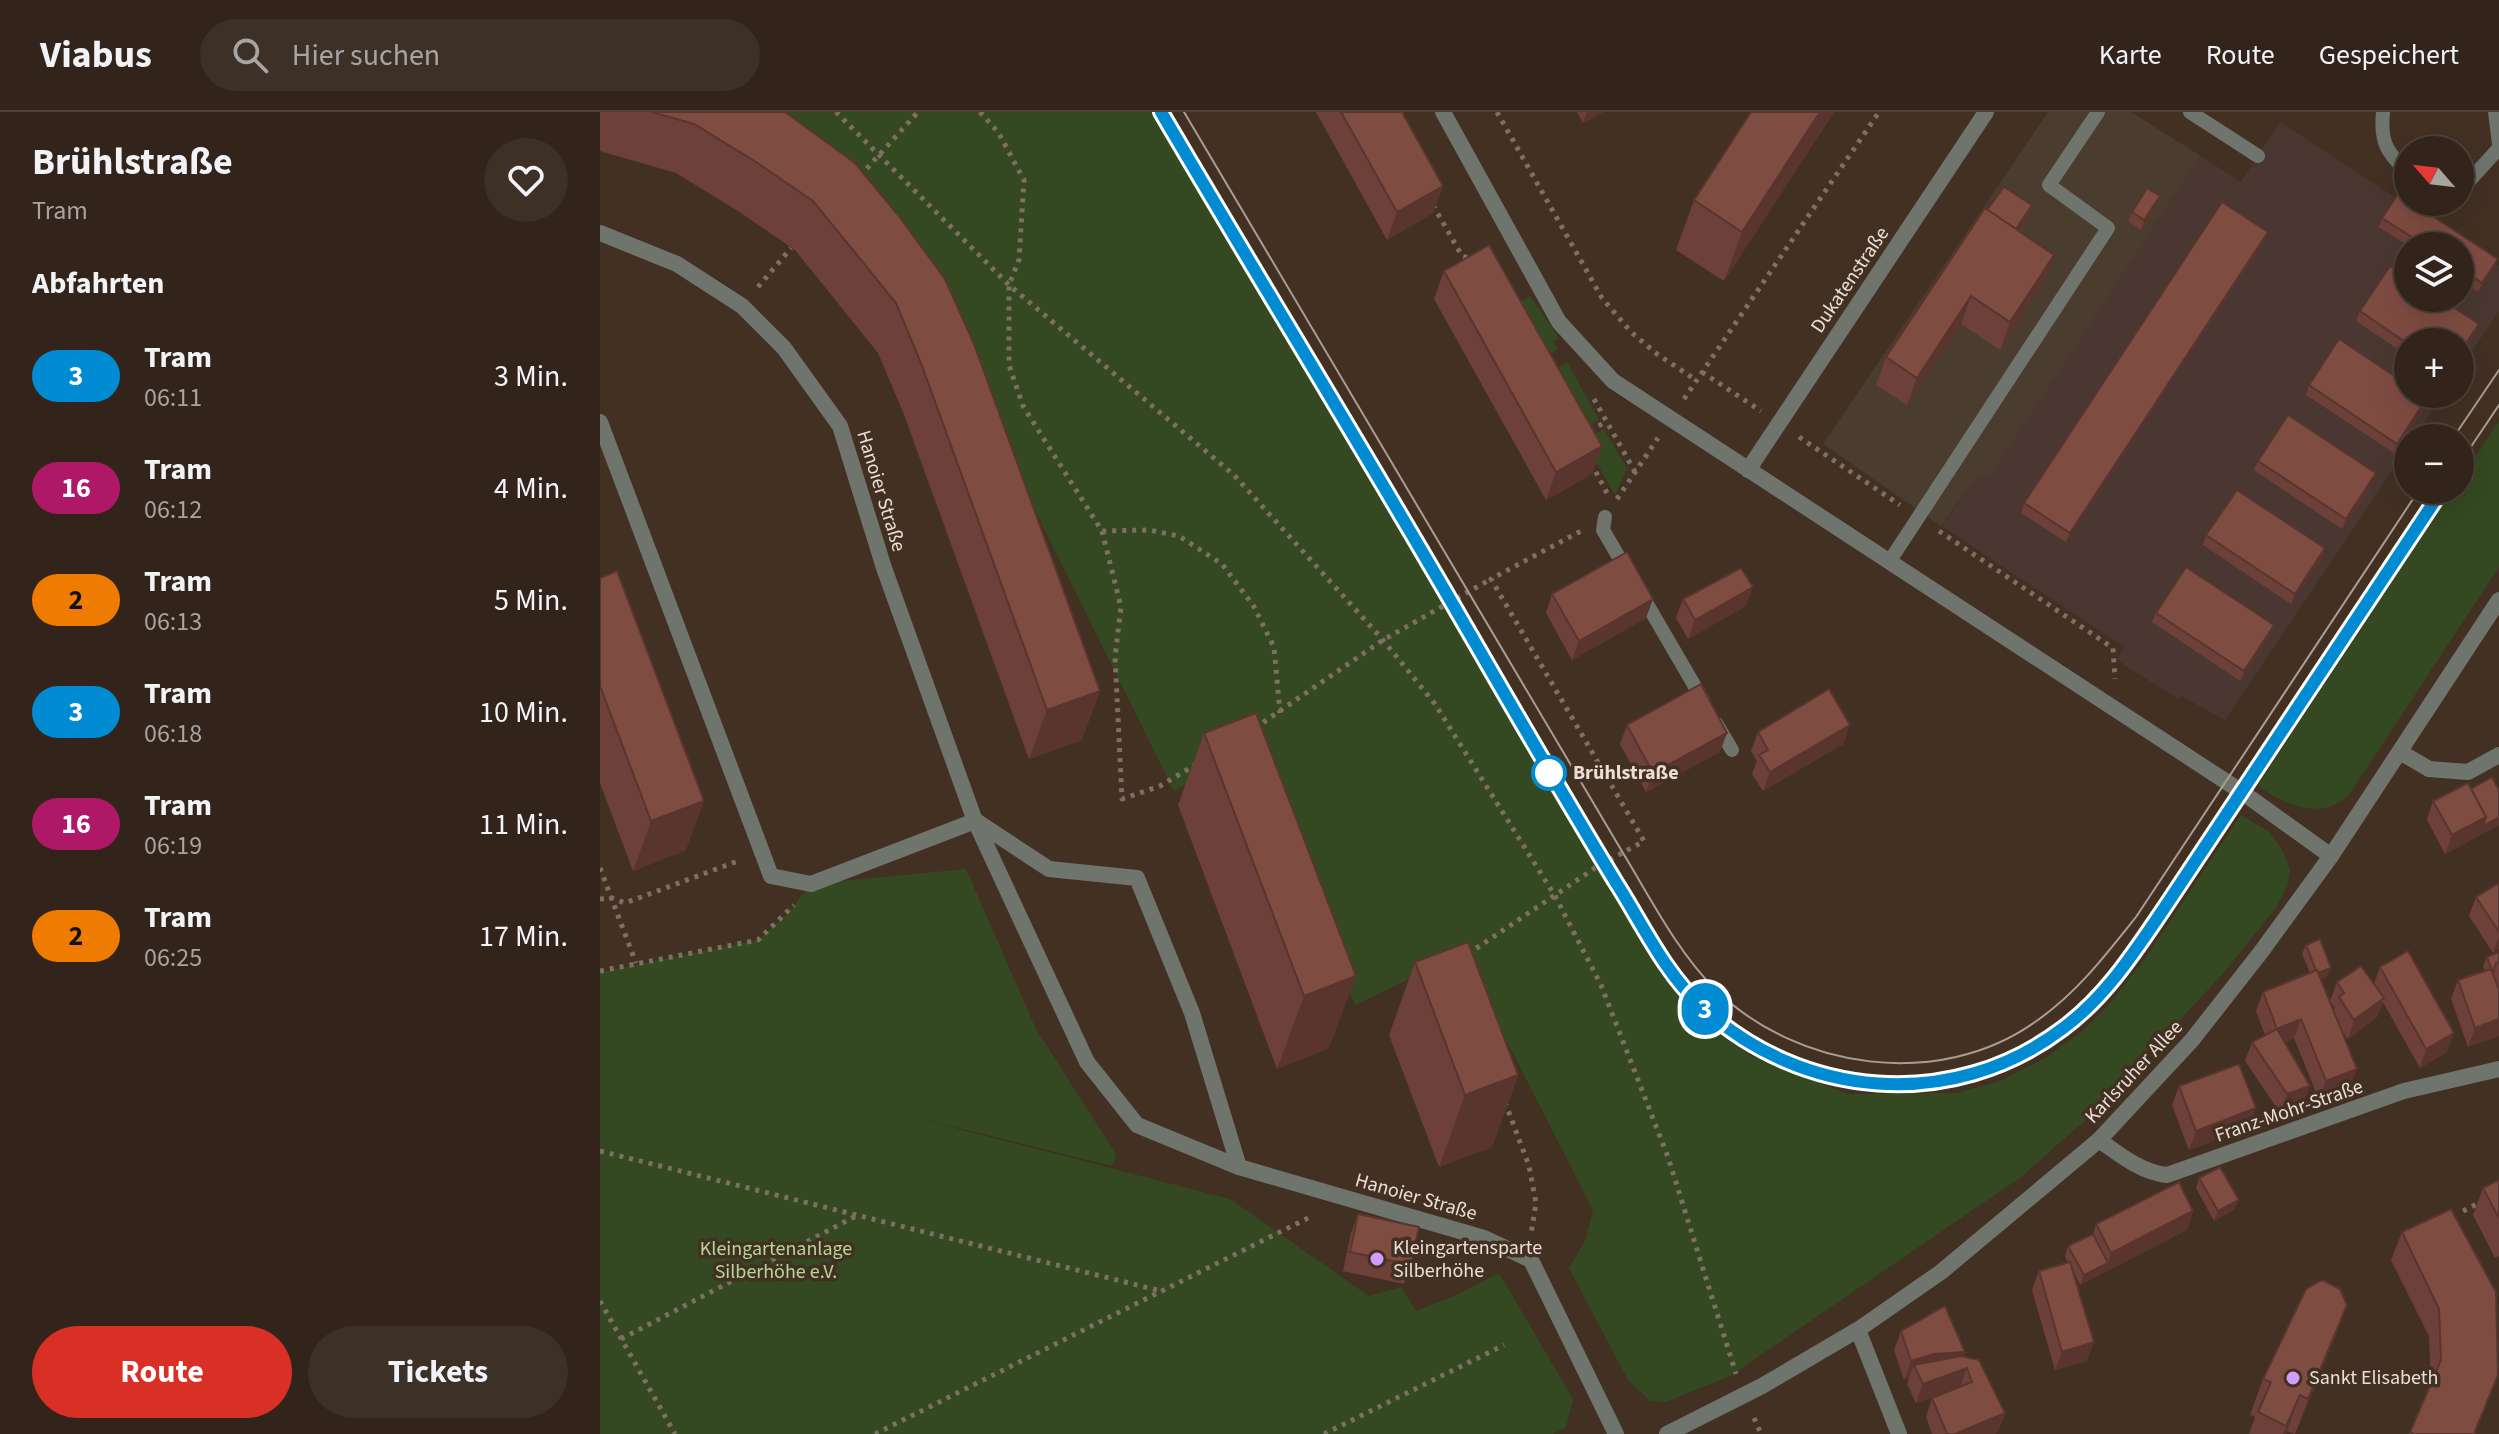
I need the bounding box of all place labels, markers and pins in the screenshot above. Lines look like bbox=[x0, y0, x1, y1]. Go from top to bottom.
marker: Brühlstraße bbox=[1532, 756, 1566, 790]
place label: Brühlstraße bbox=[1573, 759, 1679, 787]
place label: Kleingartensparte Silberhöhe bbox=[1393, 1234, 1542, 1285]
marker: Kleingartensparte Silberhöhe bbox=[1368, 1250, 1386, 1268]
place label: Sankt Elisabeth bbox=[2309, 1364, 2438, 1392]
marker: Sankt Elisabeth bbox=[2284, 1369, 2302, 1387]

